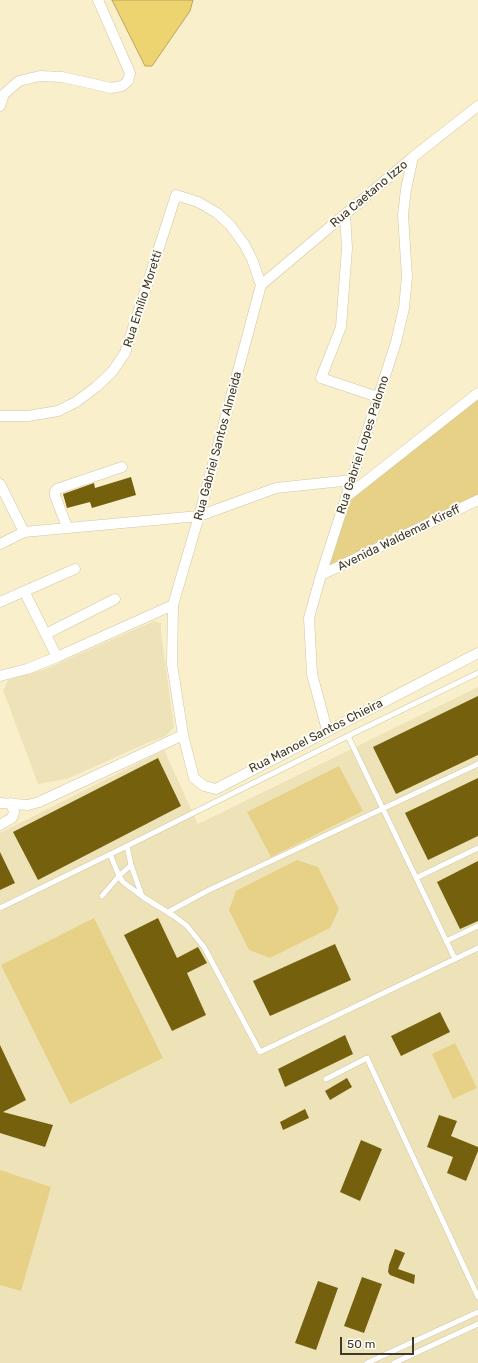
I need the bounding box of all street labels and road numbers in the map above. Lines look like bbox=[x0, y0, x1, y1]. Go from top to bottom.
street label: Rua Caetano Izzo bbox=[327, 157, 411, 231]
street label: Rua Emílio Moretti bbox=[121, 249, 165, 349]
street label: Rua Gabriel Santos Almeida bbox=[191, 370, 245, 522]
street label: Rua Gabriel Lopes Palomo bbox=[334, 374, 392, 516]
street label: Avenida Waldemar Kireff bbox=[335, 502, 463, 574]
street label: Rua Manoel Santos Chieira bbox=[247, 696, 385, 776]

